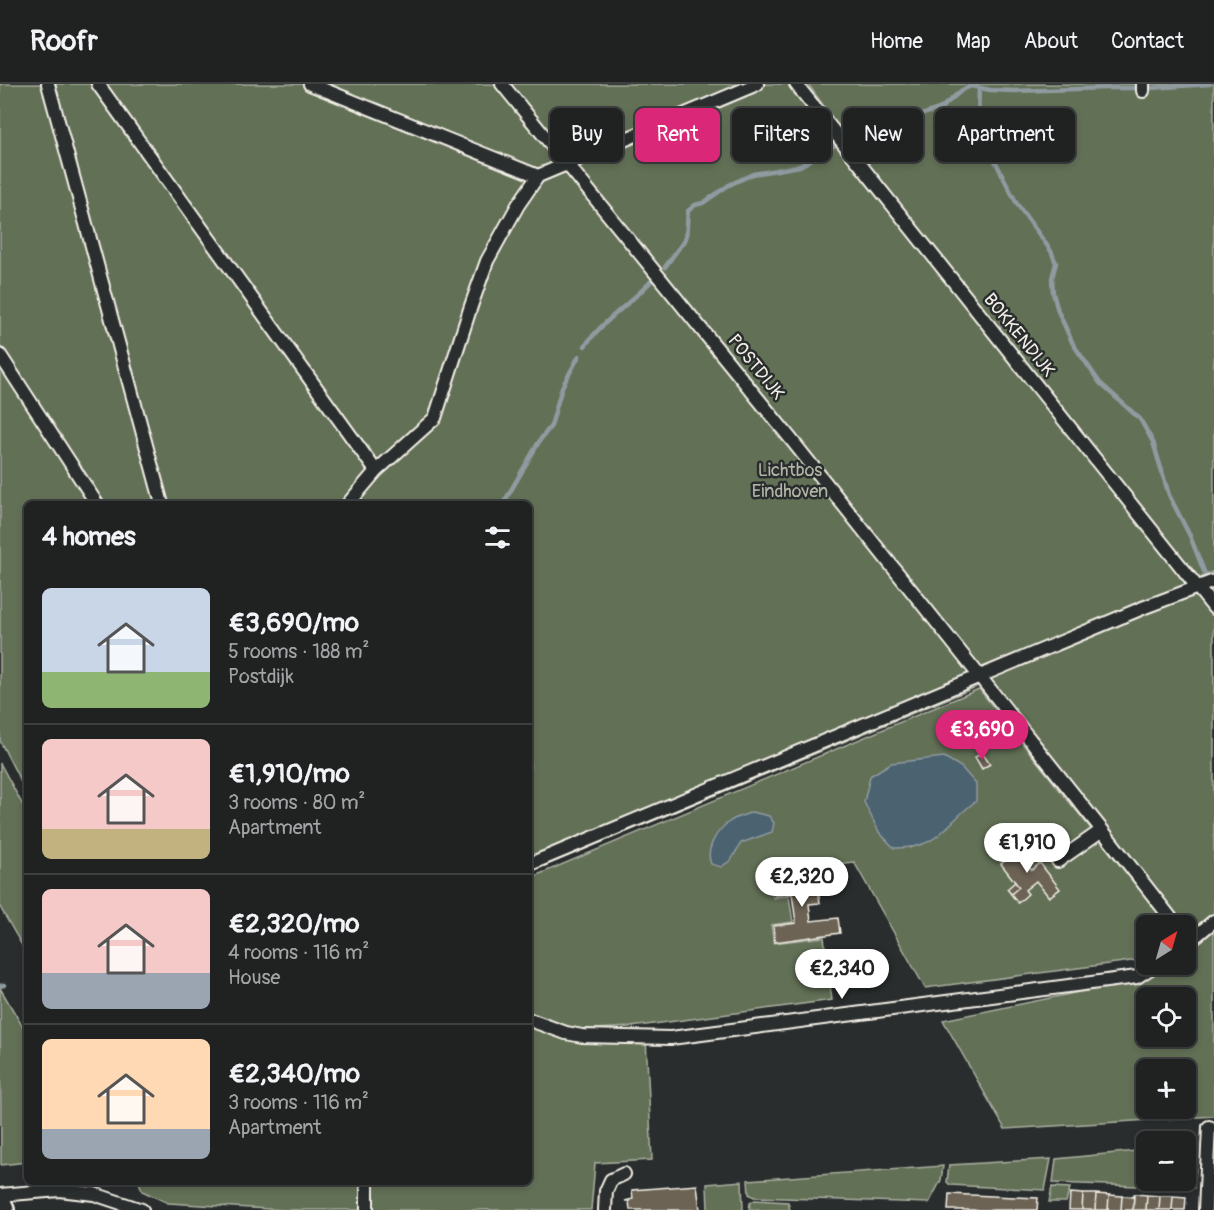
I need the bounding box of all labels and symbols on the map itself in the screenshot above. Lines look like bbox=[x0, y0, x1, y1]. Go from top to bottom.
street label: BOKKENDIJK bbox=[978, 288, 1060, 382]
street label: POSTDIJK bbox=[723, 330, 789, 405]
park label: Lichtbos Eindhoven bbox=[752, 459, 828, 503]
pin: €3,690 bbox=[933, 710, 1031, 761]
pin: €1,910 bbox=[978, 823, 1076, 874]
pin: €2,320 bbox=[753, 857, 851, 908]
north arrow bbox=[1136, 915, 1196, 975]
pin: €2,340 bbox=[793, 949, 891, 1000]

